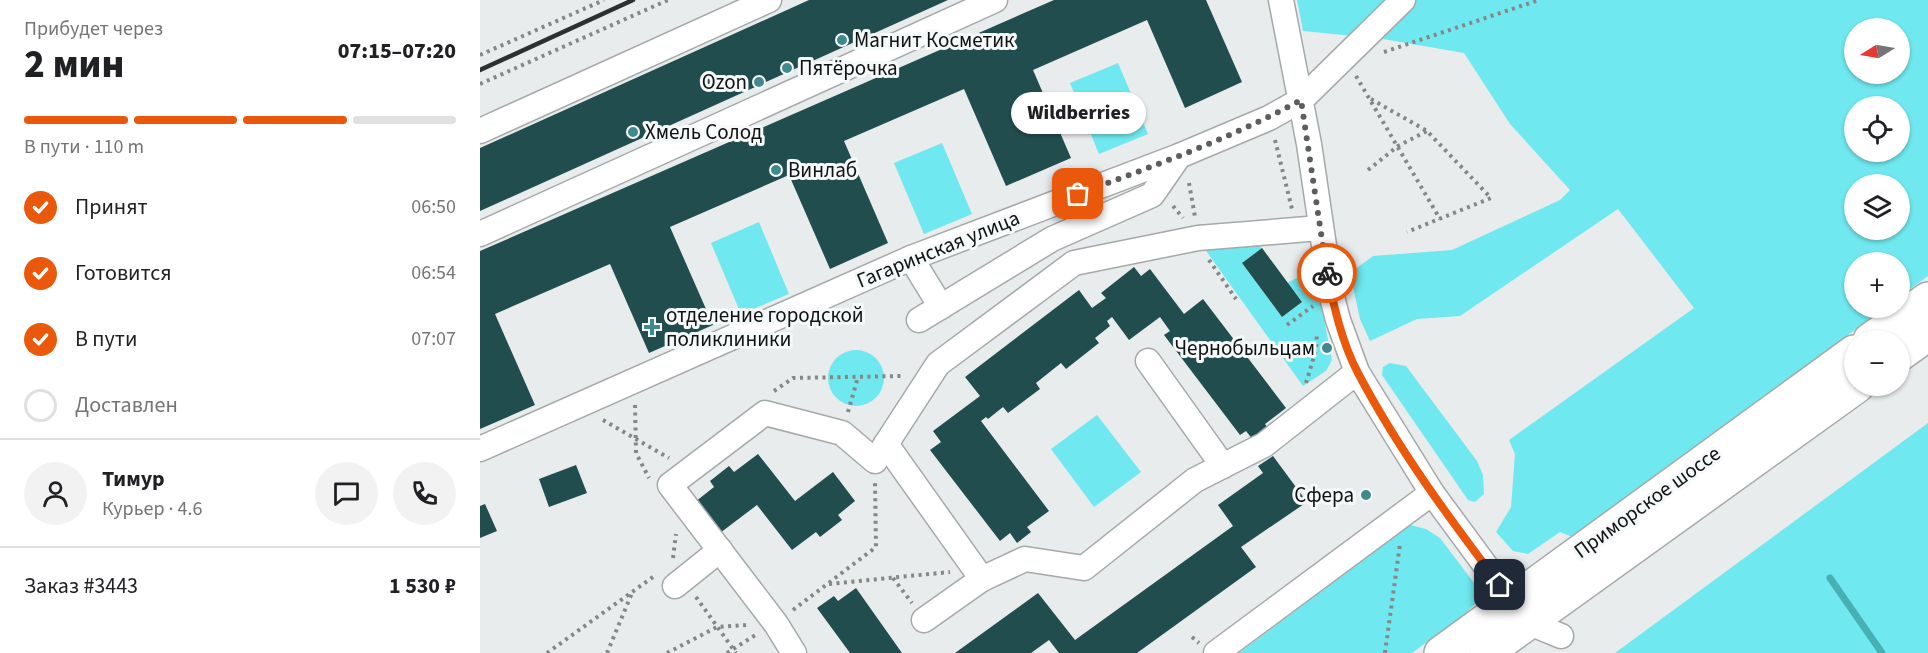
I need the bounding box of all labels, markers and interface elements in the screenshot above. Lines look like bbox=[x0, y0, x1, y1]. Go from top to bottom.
text: Прибудет через bbox=[24, 15, 163, 43]
north arrow bbox=[1844, 18, 1910, 84]
map controls bbox=[1844, 18, 1910, 396]
place label: Магнит Косметик bbox=[854, 25, 1015, 55]
marker: Магнит Косметик bbox=[835, 33, 849, 47]
text: 07:15–07:20 bbox=[338, 35, 456, 67]
text: 2 мин bbox=[24, 37, 124, 93]
place label: Пятёрочка bbox=[799, 53, 898, 83]
marker: Пятёрочка bbox=[780, 61, 794, 75]
place label: Ozon bbox=[702, 67, 747, 97]
marker: Ozon bbox=[752, 75, 766, 89]
callout: Wildberries bbox=[1010, 92, 1146, 134]
button: locate bbox=[1844, 96, 1910, 162]
text: Wildberries bbox=[1027, 99, 1130, 127]
place label: Хмель Солод bbox=[645, 117, 762, 147]
marker: Хмель Солод bbox=[626, 125, 640, 139]
text: В пути · 110 m bbox=[24, 133, 144, 161]
place label: Винлаб bbox=[788, 155, 857, 185]
marker: Винлаб bbox=[769, 163, 783, 177]
pin bbox=[1052, 168, 1103, 219]
button: layers bbox=[1844, 174, 1910, 240]
icon: bag bbox=[1061, 177, 1094, 210]
icon: check bbox=[24, 191, 57, 224]
text: Принят bbox=[75, 191, 148, 223]
text: 06:50 bbox=[411, 193, 456, 221]
street label: Гагаринская улица bbox=[852, 203, 1024, 295]
courier bbox=[1297, 243, 1357, 303]
button: + bbox=[1844, 252, 1910, 318]
icon: check bbox=[24, 257, 57, 290]
text: Готовится bbox=[75, 257, 172, 289]
icon: bike bbox=[1311, 257, 1344, 290]
text: 06:54 bbox=[411, 259, 456, 287]
place label: отделение городской поликлиники bbox=[666, 300, 864, 354]
marker: отделение городской поликлиники bbox=[643, 318, 661, 336]
icon: check bbox=[24, 323, 57, 356]
text: В пути bbox=[75, 323, 137, 355]
text: 07:07 bbox=[411, 325, 456, 353]
button: − bbox=[1844, 330, 1910, 396]
place label: Чернобыльцам bbox=[1174, 333, 1315, 363]
marker: Чернобыльцам bbox=[1320, 341, 1334, 355]
text: Доставлен bbox=[75, 389, 178, 421]
street label: Приморское шоссе bbox=[1567, 438, 1727, 566]
button: person bbox=[24, 462, 87, 525]
button: chat bbox=[315, 462, 378, 525]
button: phone bbox=[393, 462, 456, 525]
text: Тимур bbox=[102, 463, 165, 495]
place label: Сфера bbox=[1294, 480, 1354, 510]
marker: Сфера bbox=[1359, 488, 1373, 502]
text: Курьер · 4.6 bbox=[102, 495, 202, 523]
pin bbox=[1474, 559, 1525, 610]
icon: home bbox=[1483, 568, 1516, 601]
text: Заказ #3443 bbox=[24, 570, 138, 602]
text: 1 530 ₽ bbox=[389, 570, 456, 602]

